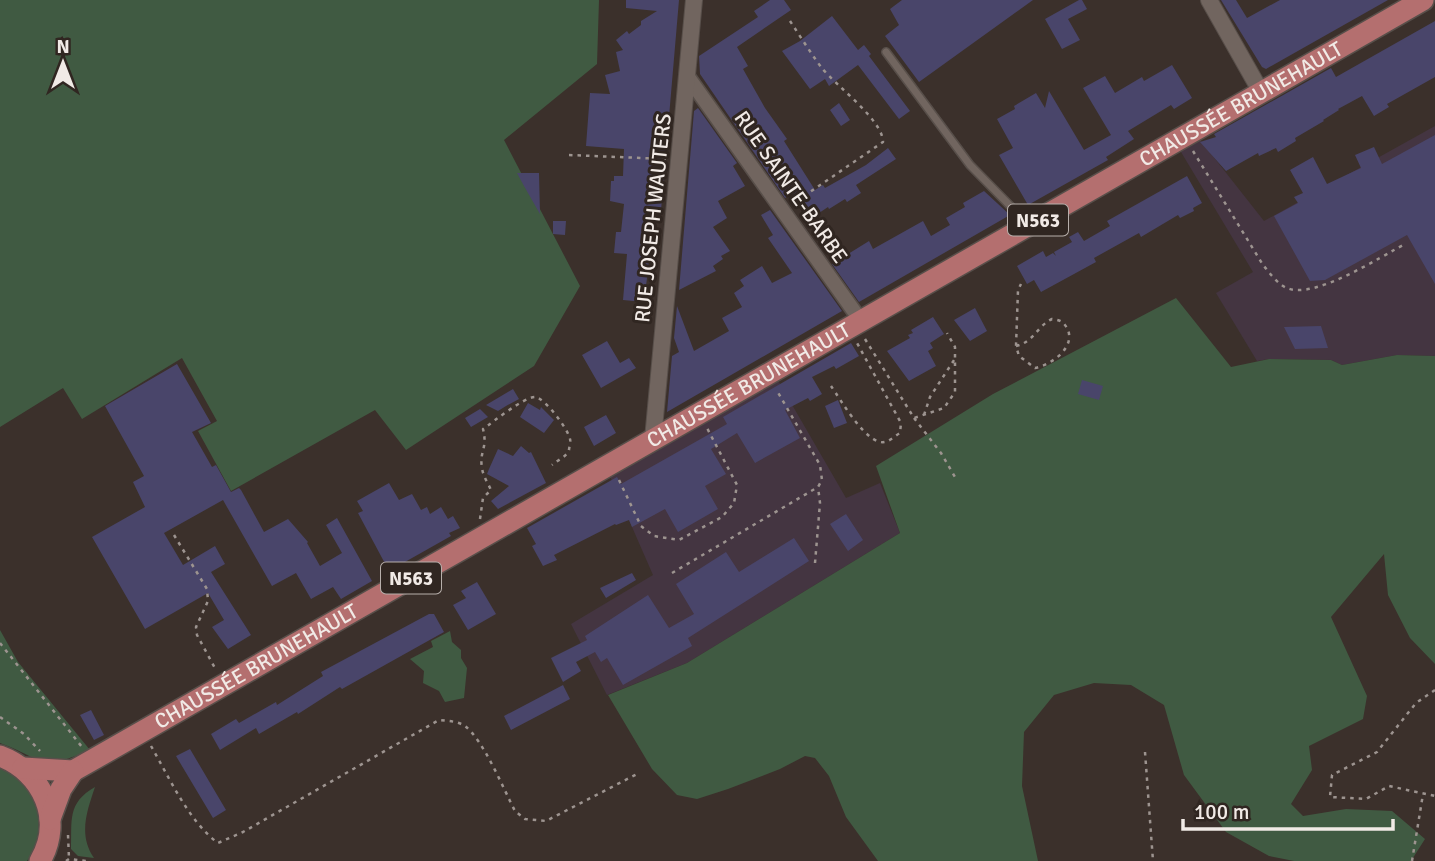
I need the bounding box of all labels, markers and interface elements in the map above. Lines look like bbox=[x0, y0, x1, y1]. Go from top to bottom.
north arrow bbox=[28, 28, 98, 98]
text: N bbox=[56, 35, 70, 59]
street label: CHAUSSÉE BRUNEHAULT bbox=[1135, 35, 1348, 172]
street label: RUE SAINTE-BARBE bbox=[729, 106, 853, 268]
street label: RUE JOSEPH WAUTERS bbox=[629, 112, 677, 324]
road number: N563 bbox=[1008, 204, 1068, 235]
street label: CHAUSSÉE BRUNEHAULT bbox=[642, 317, 855, 454]
road number: N563 bbox=[381, 562, 441, 594]
street label: CHAUSSÉE BRUNEHAULT bbox=[150, 598, 363, 735]
scale bar bbox=[1183, 788, 1393, 832]
text: 100 m bbox=[1194, 799, 1249, 825]

